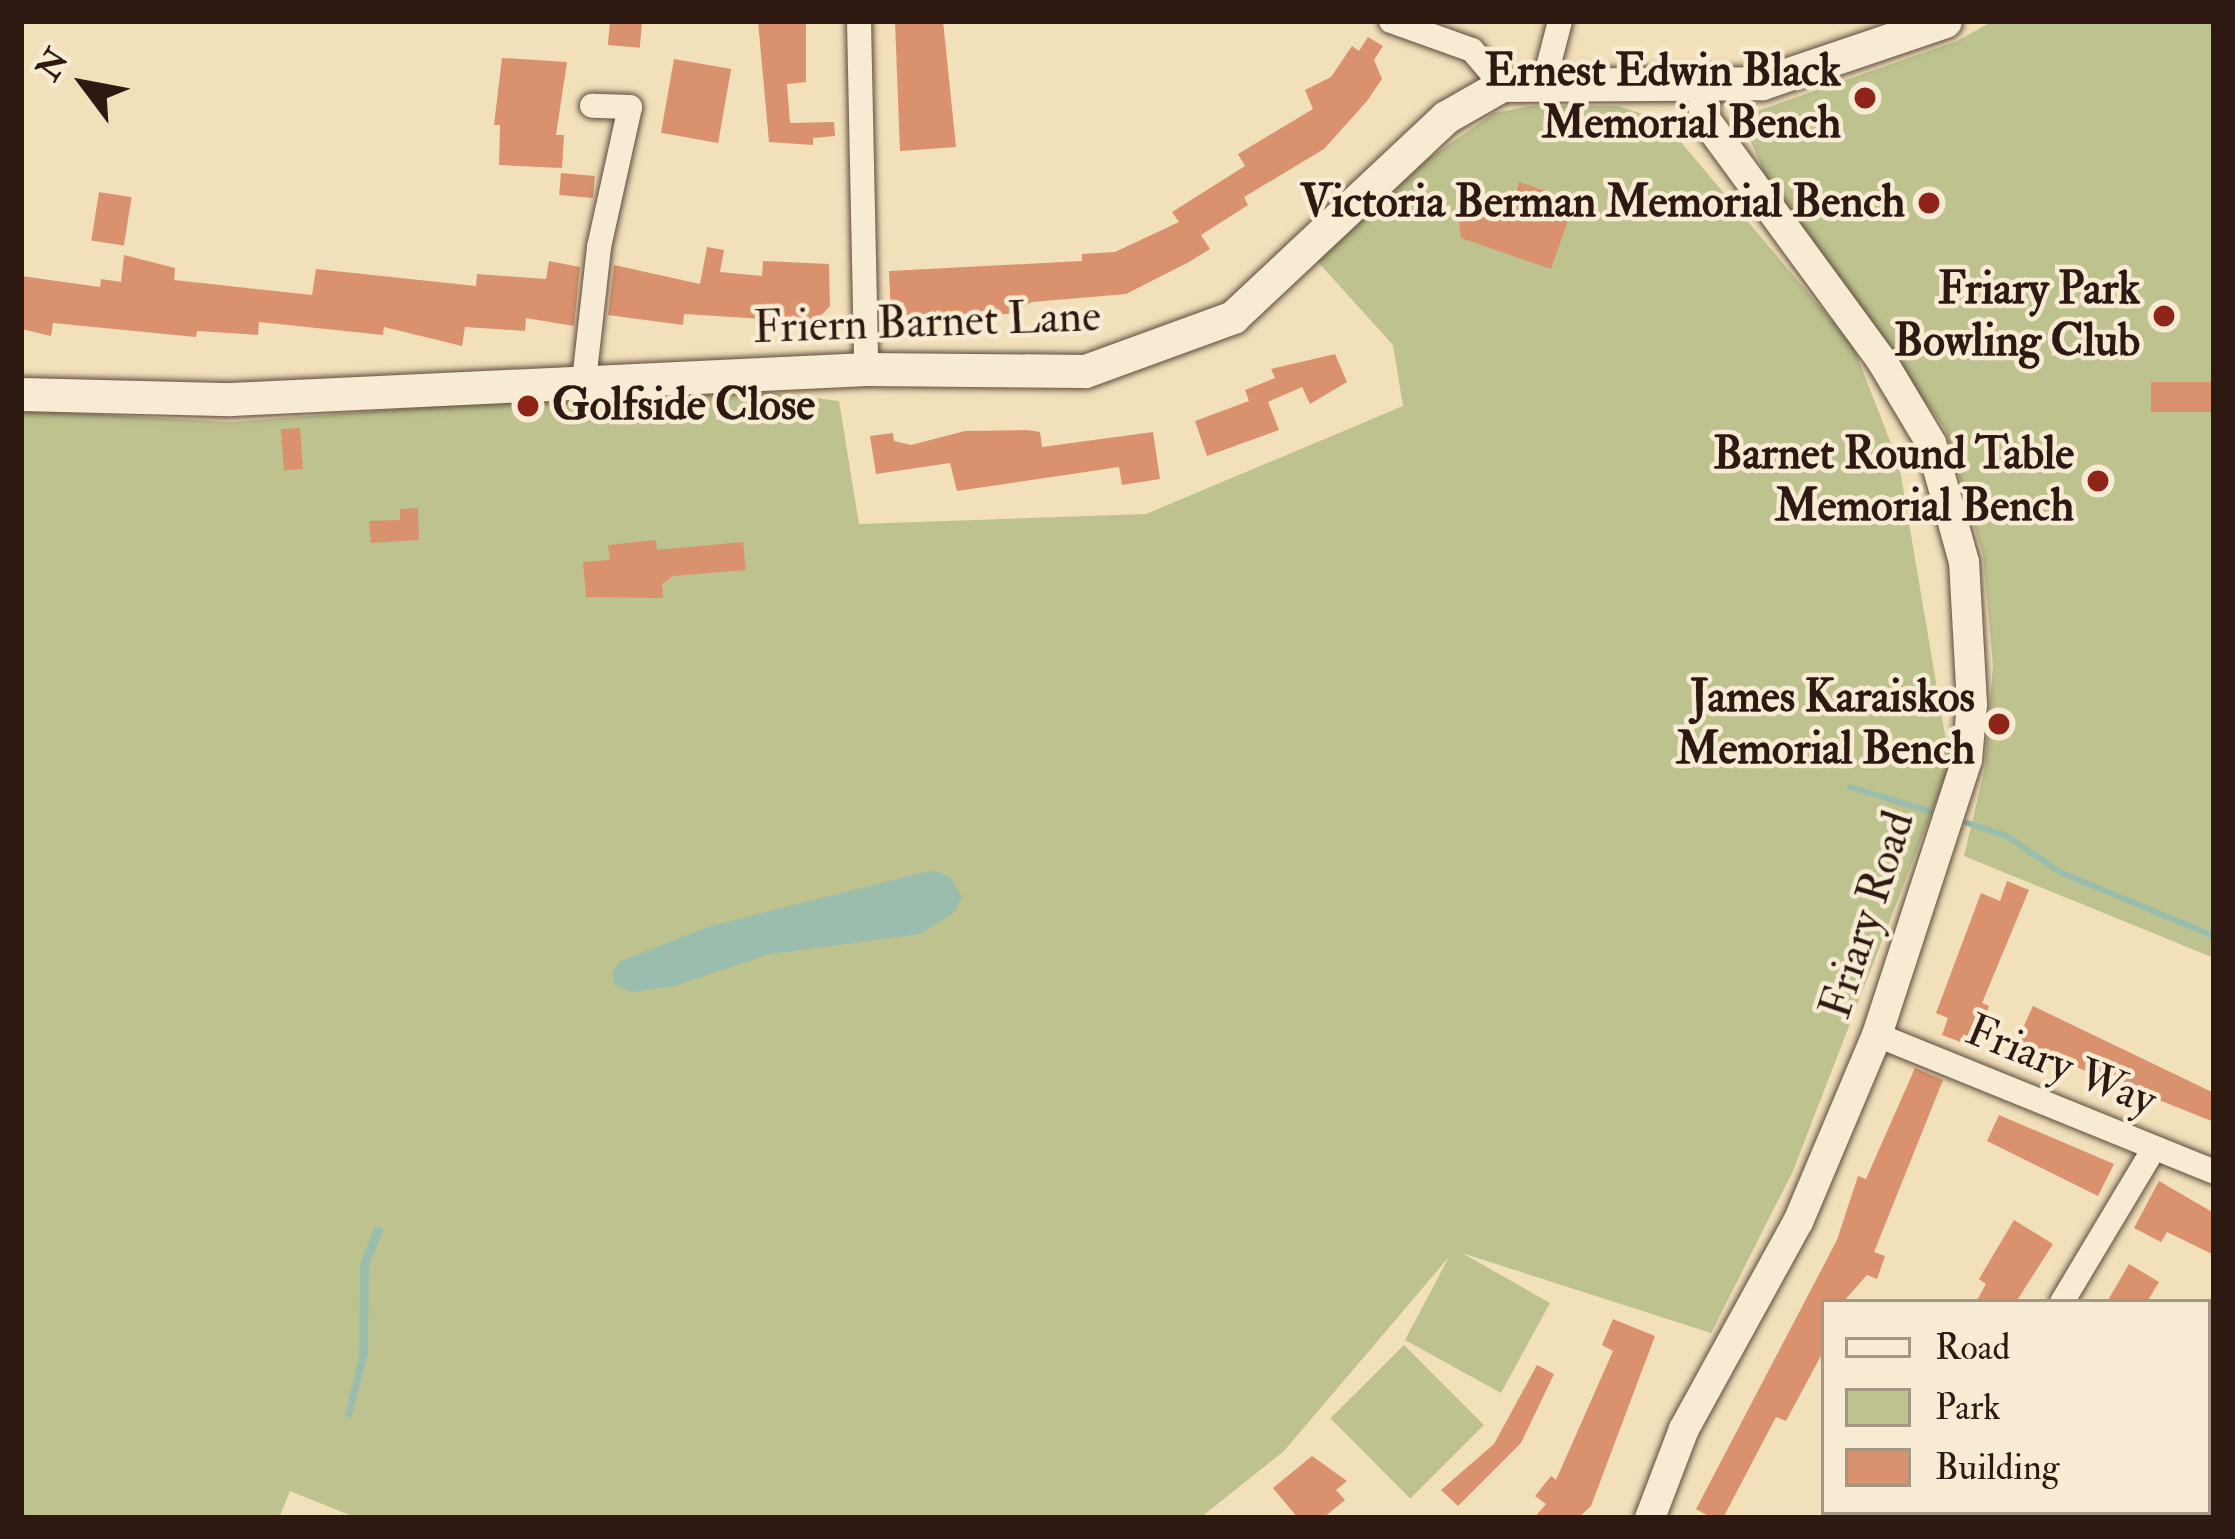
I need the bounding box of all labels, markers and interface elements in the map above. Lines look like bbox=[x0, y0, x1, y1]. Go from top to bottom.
north arrow bbox=[24, 24, 144, 144]
text: N bbox=[28, 41, 78, 88]
place label: Ernest Edwin Black Memorial Bench bbox=[1485, 45, 1841, 151]
marker: Ernest Edwin Black Memorial Bench bbox=[1852, 85, 1878, 111]
place label: Victoria Berman Memorial Bench bbox=[1300, 176, 1905, 230]
marker: Victoria Berman Memorial Bench bbox=[1916, 190, 1942, 216]
place label: Friary Park Bowling Club bbox=[1894, 263, 2140, 369]
street label: Friern Barnet Lane bbox=[752, 290, 1102, 356]
marker: Friary Park Bowling Club bbox=[2151, 303, 2177, 329]
place label: Golfside Close bbox=[552, 379, 815, 433]
marker: Golfside Close bbox=[515, 393, 541, 419]
place label: Barnet Round Table Memorial Bench bbox=[1713, 428, 2074, 534]
marker: Barnet Round Table Memorial Bench bbox=[2085, 468, 2111, 494]
place label: James Karaiskos Memorial Bench bbox=[1676, 671, 1975, 777]
marker: James Karaiskos Memorial Bench bbox=[1986, 711, 2012, 737]
street label: Friary Road bbox=[1809, 805, 1927, 1025]
street label: Friary Way bbox=[1958, 1003, 2164, 1129]
legend bbox=[1821, 1299, 2211, 1515]
text: Road bbox=[1935, 1325, 2010, 1370]
text: Park bbox=[1935, 1385, 2001, 1430]
text: Building bbox=[1935, 1445, 2059, 1490]

